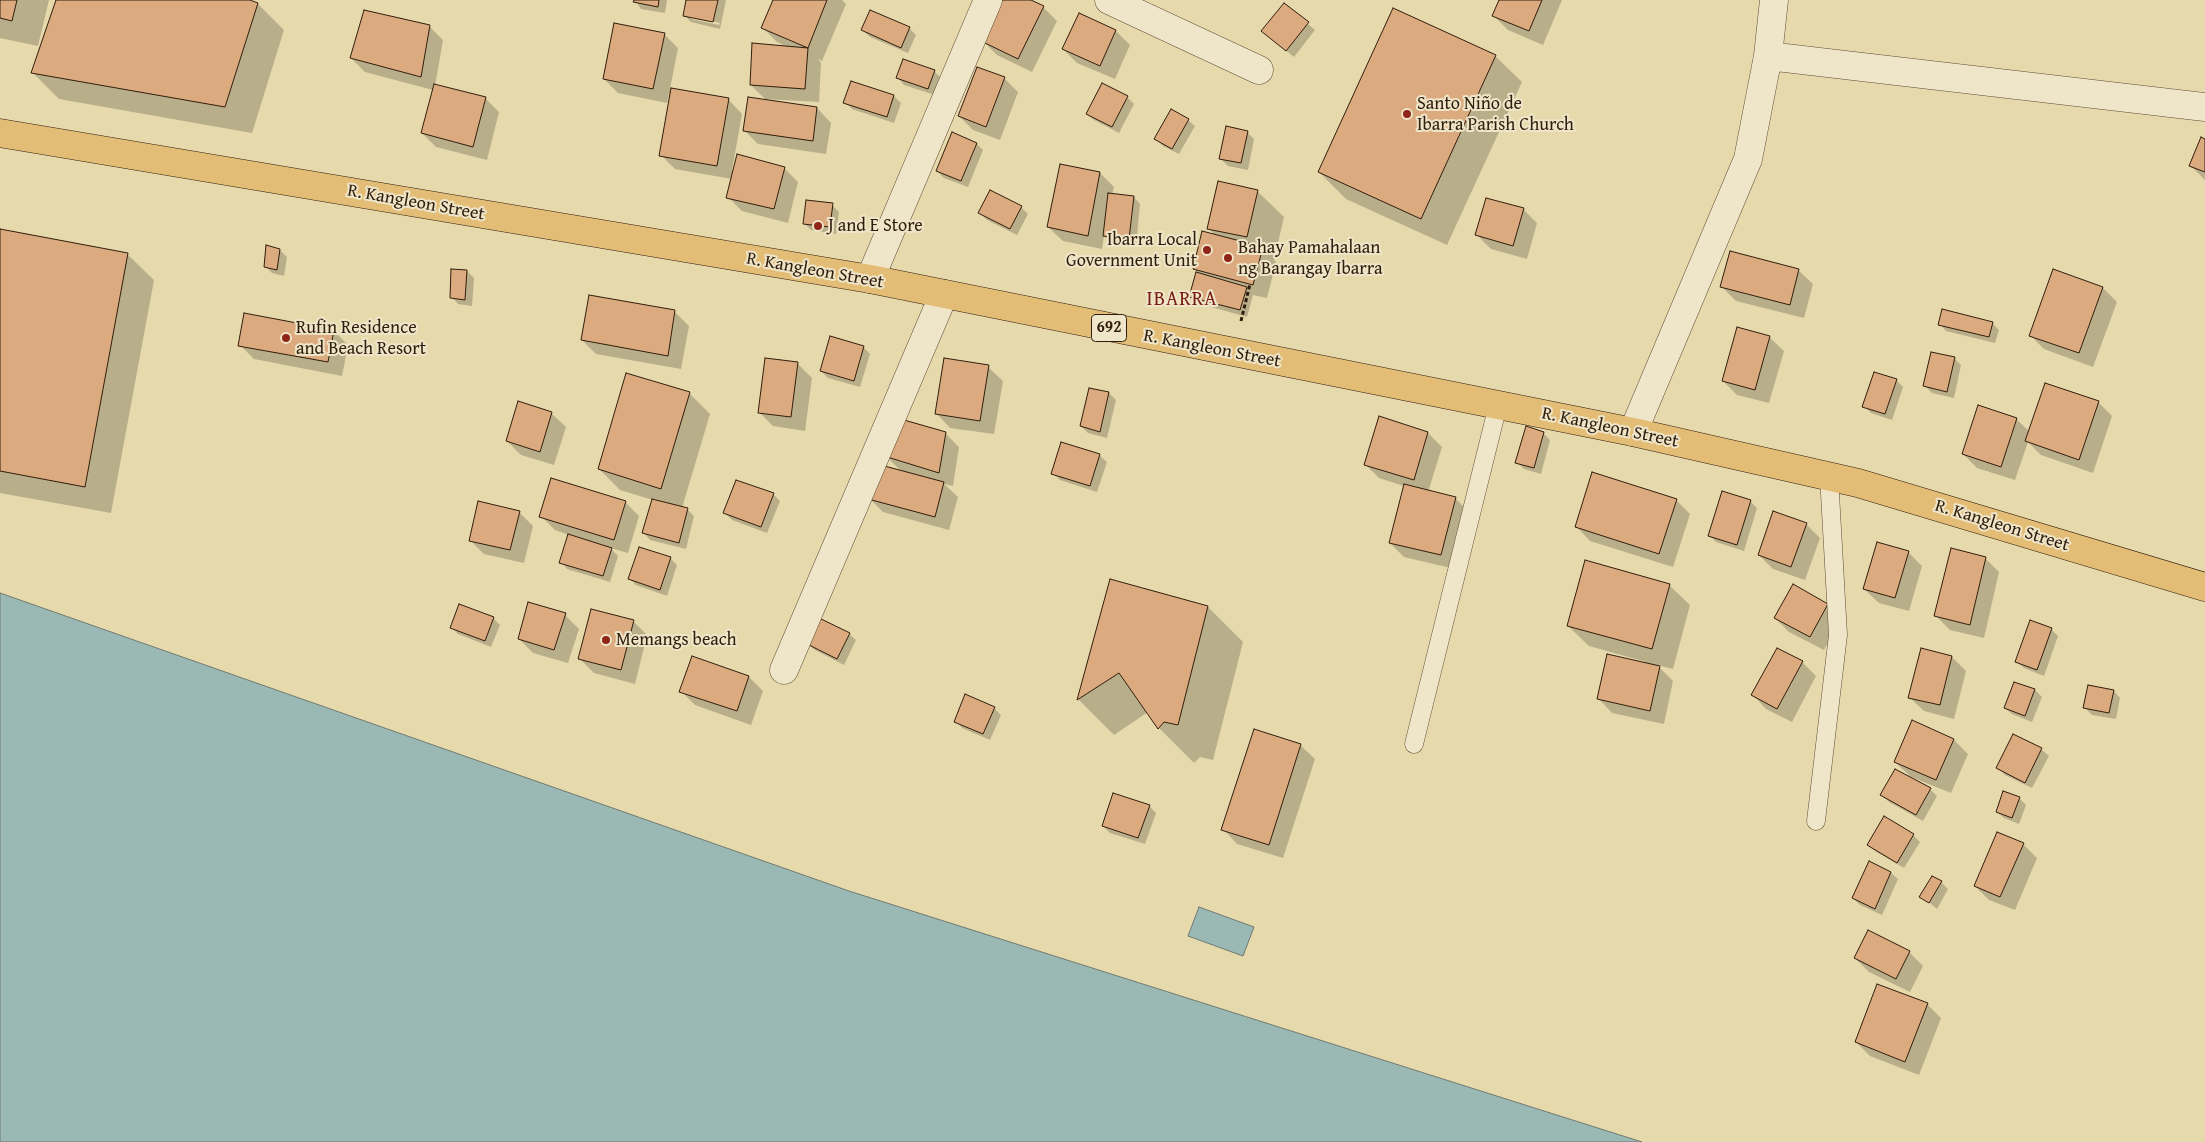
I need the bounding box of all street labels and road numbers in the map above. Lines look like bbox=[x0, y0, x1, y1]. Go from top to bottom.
street label: R. Kangleon Street bbox=[346, 180, 486, 226]
street label: R. Kangleon Street bbox=[745, 248, 885, 294]
road number: 692 bbox=[1092, 314, 1126, 342]
street label: R. Kangleon Street bbox=[1142, 325, 1282, 373]
street label: R. Kangleon Street bbox=[1540, 403, 1680, 453]
street label: R. Kangleon Street bbox=[1932, 495, 2072, 557]

